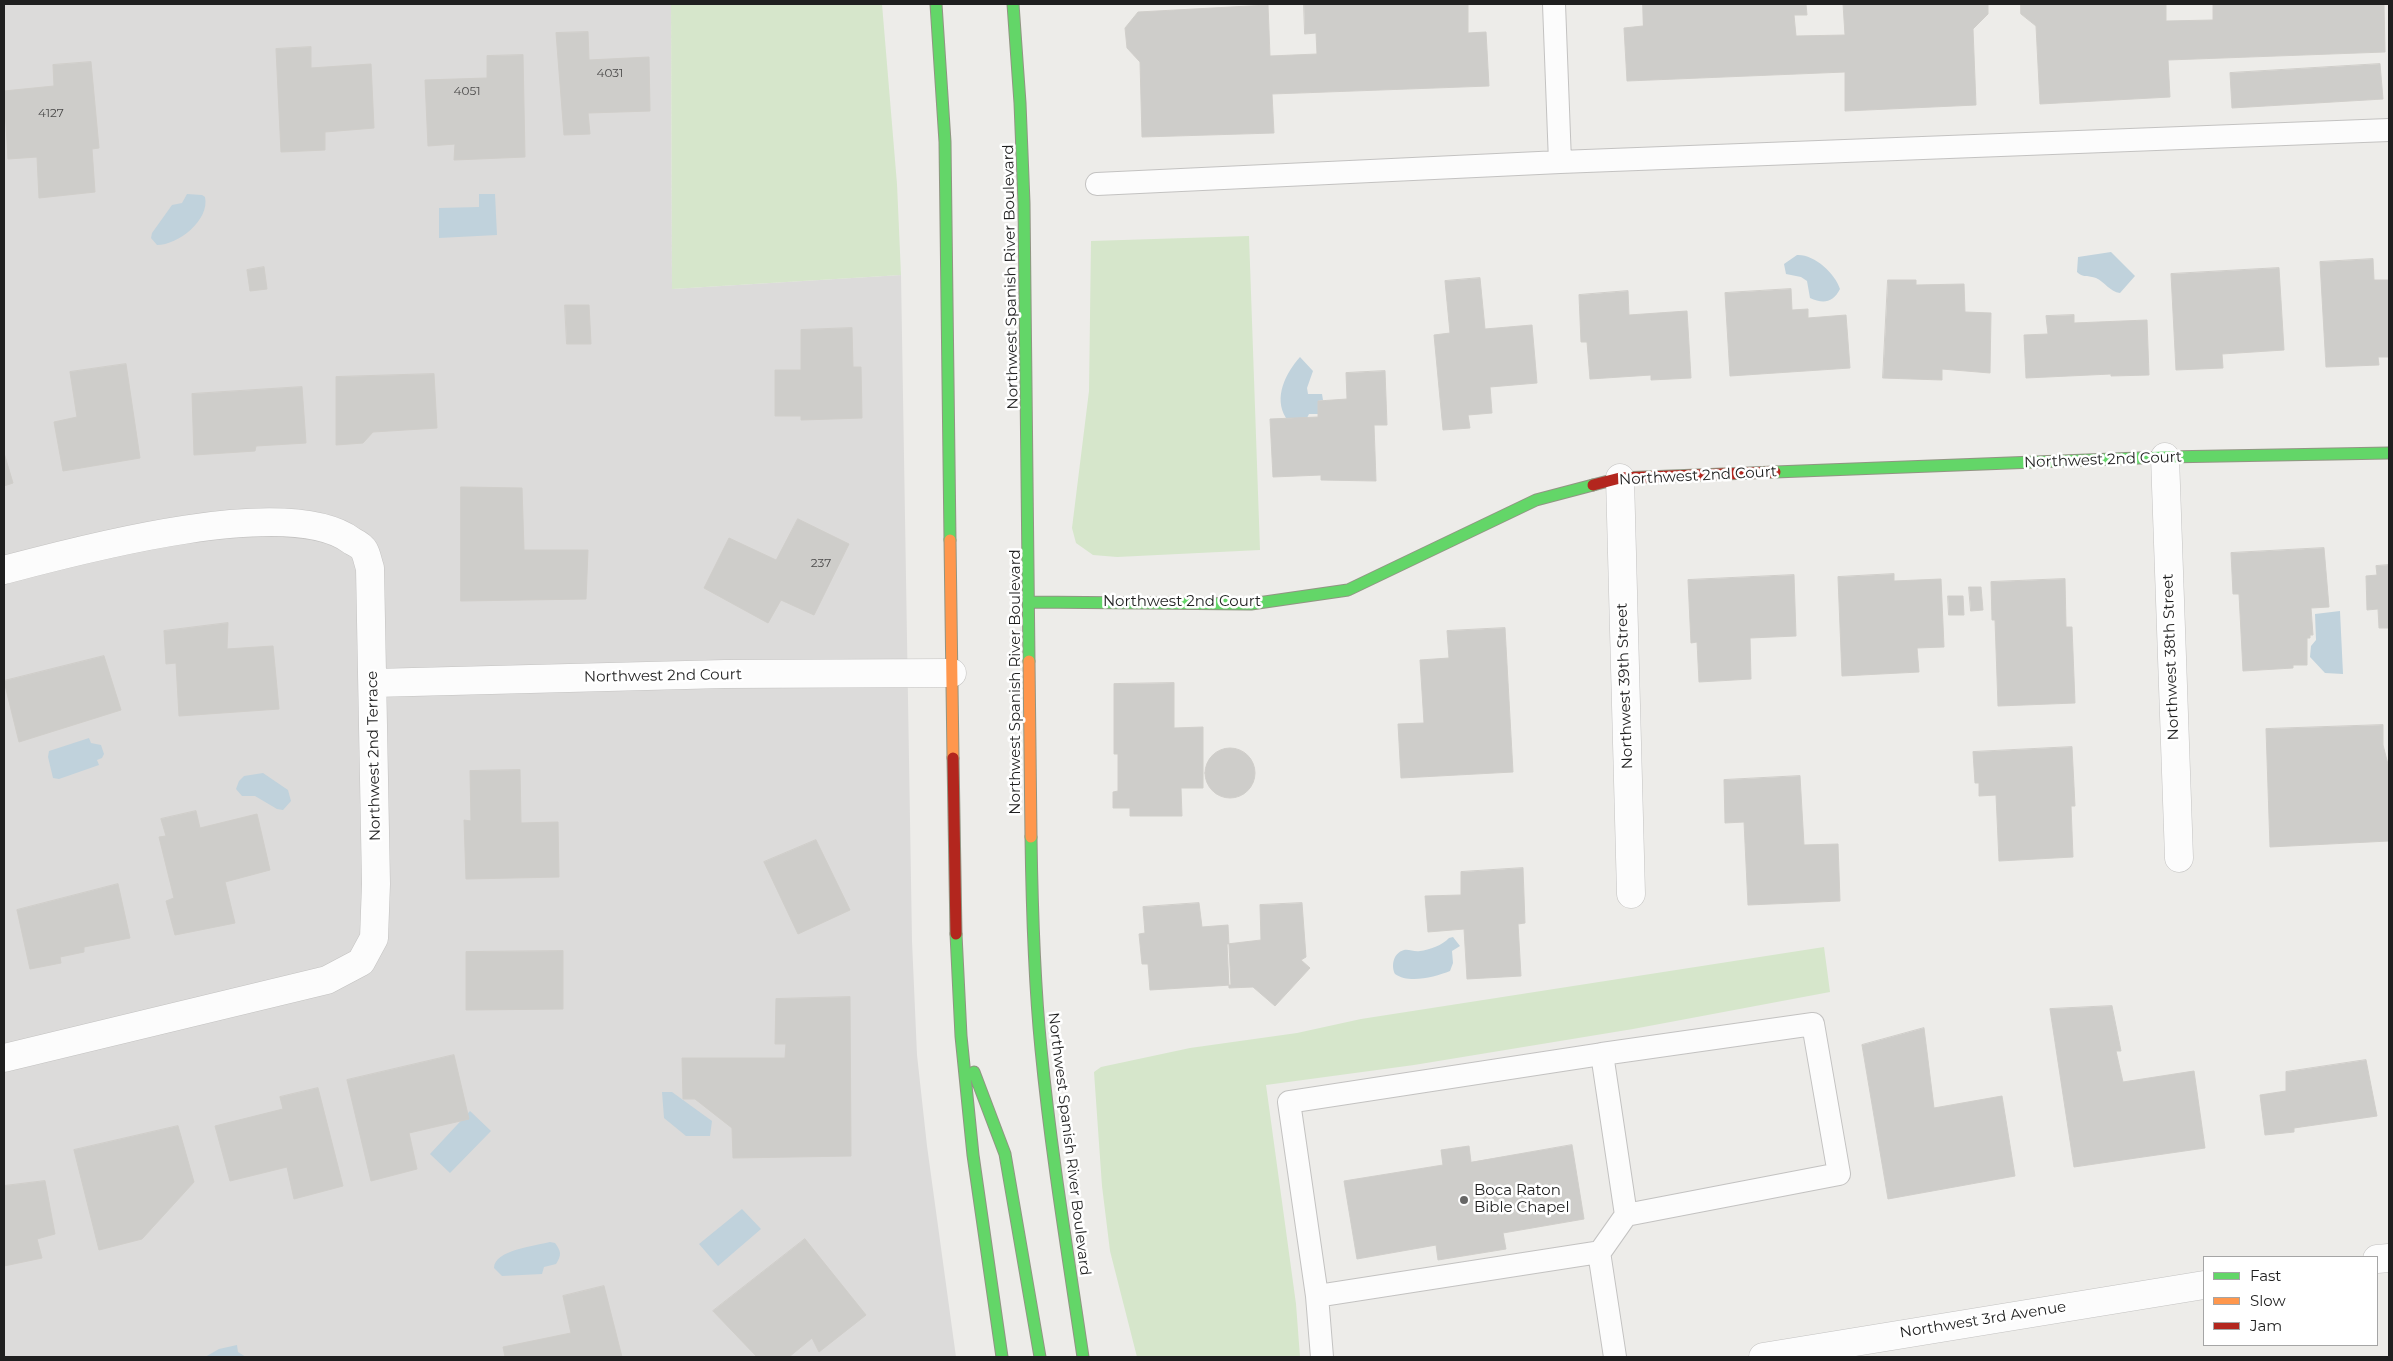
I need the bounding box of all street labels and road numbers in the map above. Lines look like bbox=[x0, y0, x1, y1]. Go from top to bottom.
street label: Northwest Spanish River Boulevard bbox=[1000, 144, 1022, 410]
street label: Northwest 2nd Court bbox=[2024, 448, 2182, 472]
street label: Northwest 2nd Court bbox=[1619, 463, 1777, 489]
street label: Northwest Spanish River Boulevard bbox=[1007, 549, 1025, 815]
street label: Northwest 38th Street bbox=[2159, 573, 2183, 741]
street label: Northwest 2nd Court bbox=[1103, 593, 1261, 611]
street label: Northwest 39th Street bbox=[1613, 602, 1637, 770]
street label: Northwest 2nd Court bbox=[584, 666, 742, 686]
street label: Northwest 2nd Terrace bbox=[364, 671, 384, 841]
street label: Northwest Spanish River Boulevard bbox=[1044, 1011, 1094, 1277]
street label: Northwest 3rd Avenue bbox=[1898, 1298, 2068, 1342]

